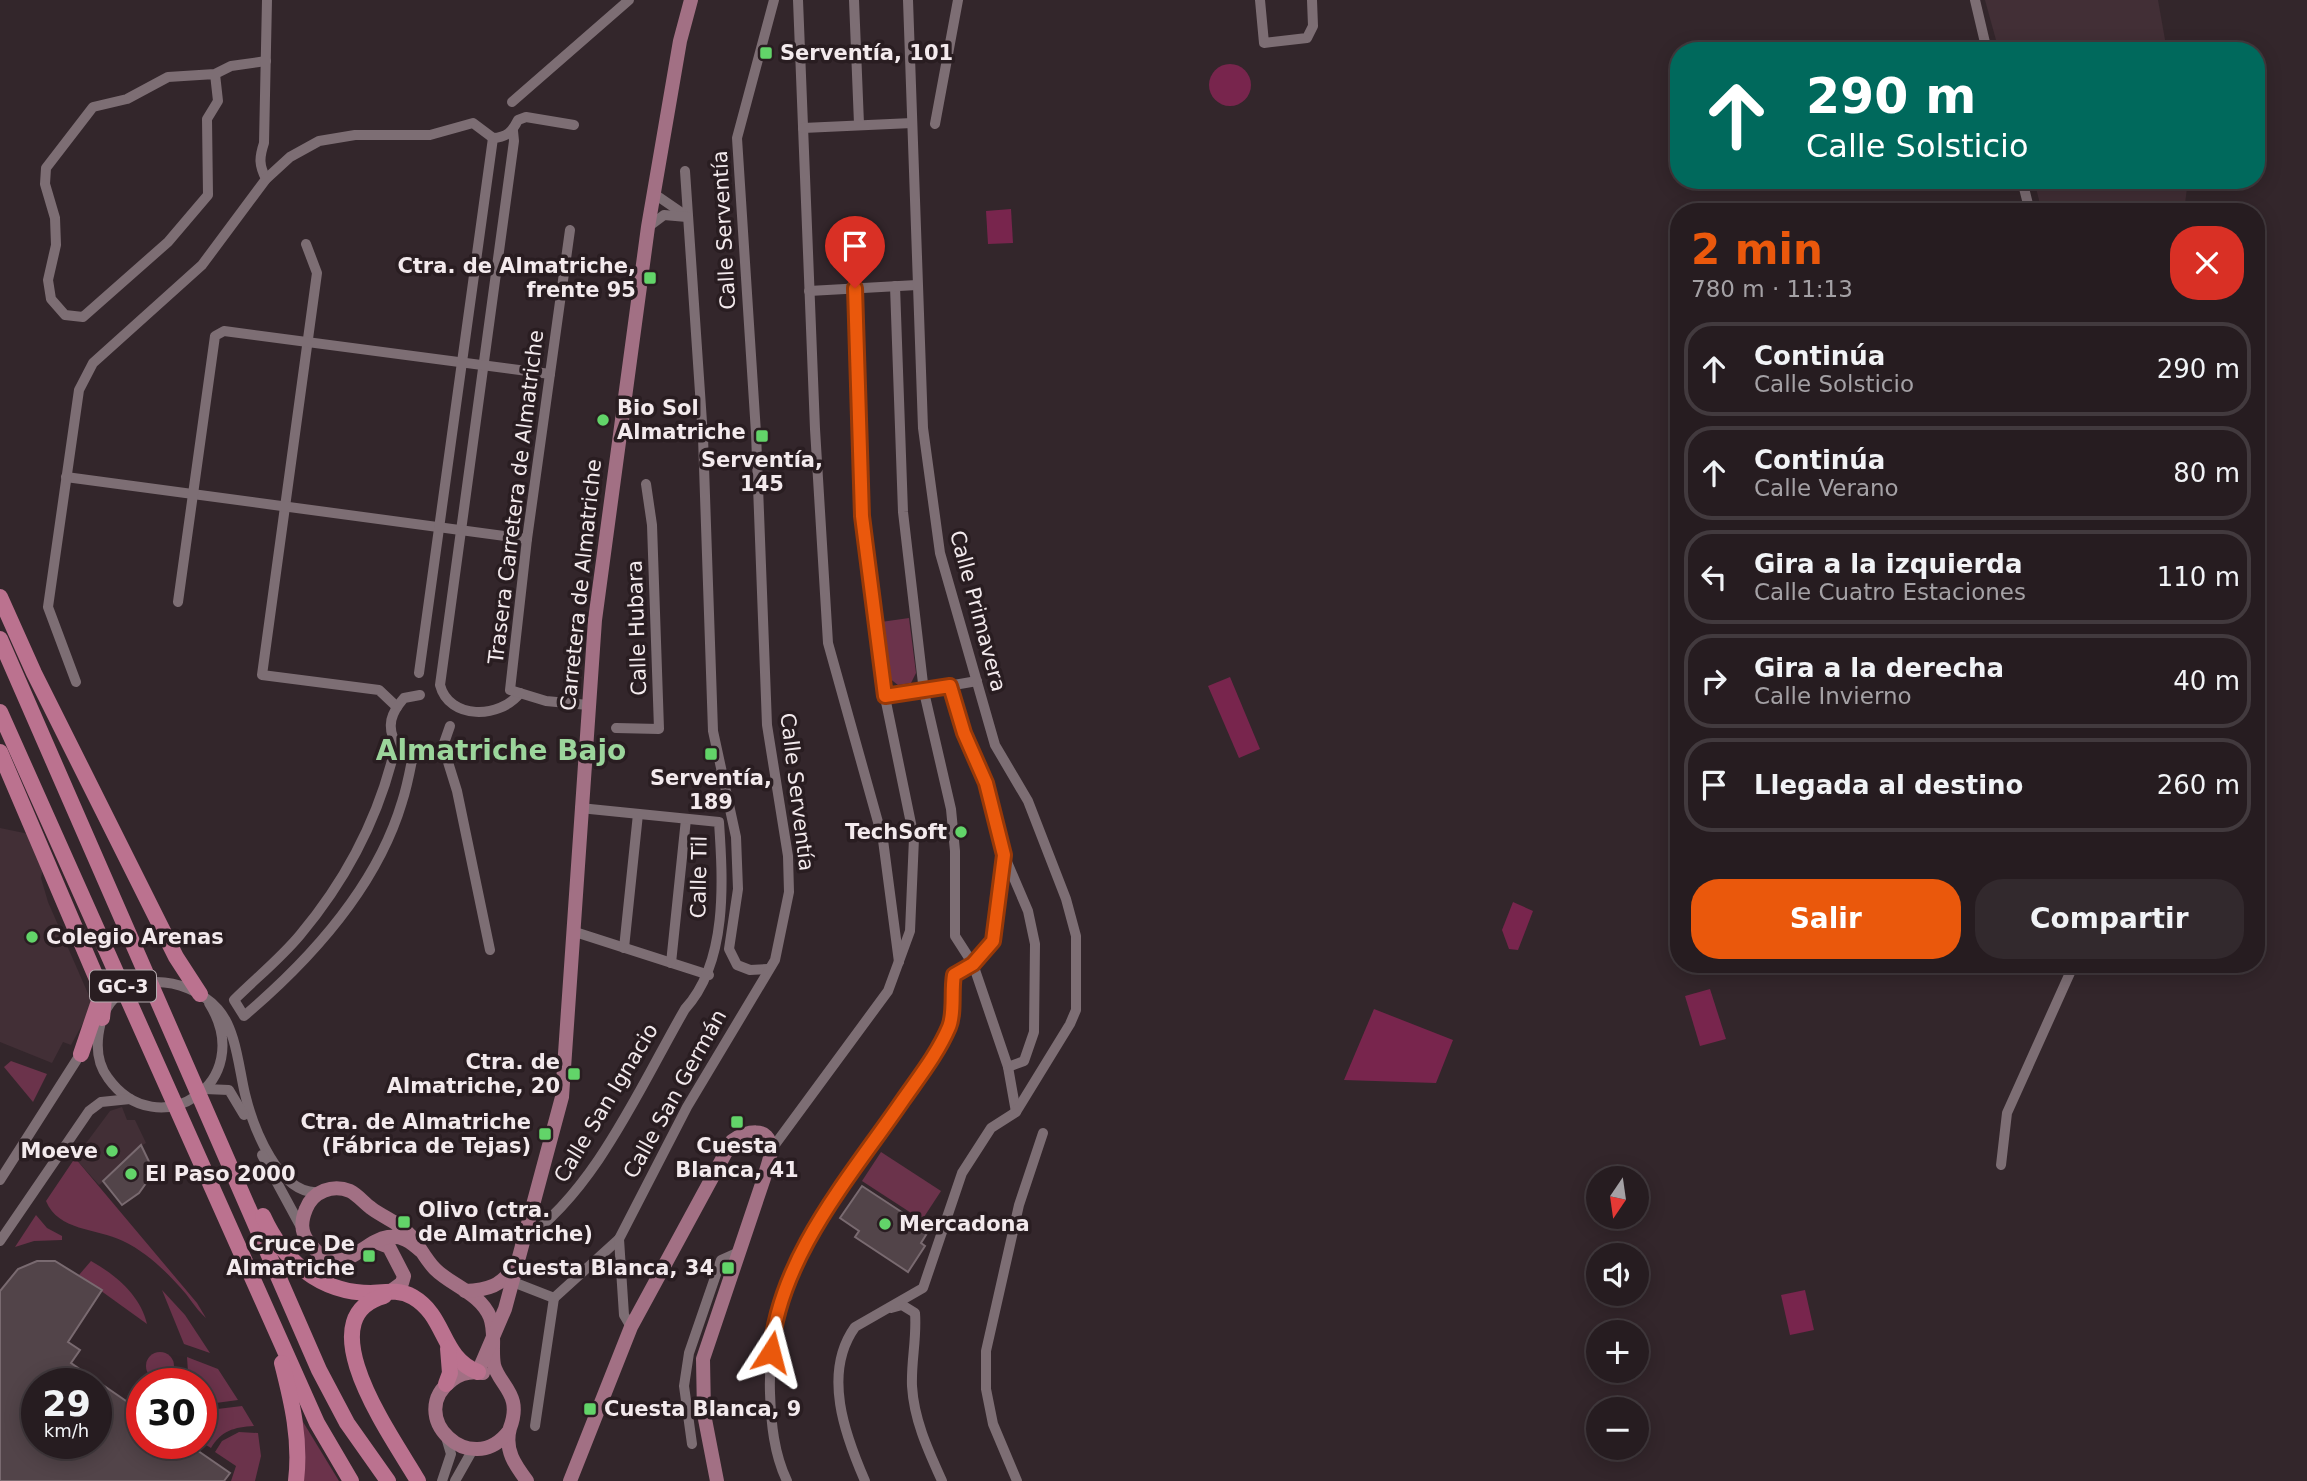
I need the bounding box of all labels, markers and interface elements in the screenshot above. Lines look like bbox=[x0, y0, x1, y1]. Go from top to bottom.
place label: Serventía, 101 bbox=[780, 41, 953, 65]
marker: Serventía, 101 bbox=[758, 45, 774, 61]
text: 290 m bbox=[1806, 68, 1976, 125]
icon: ahead bbox=[1691, 70, 1782, 161]
text: Calle Solsticio bbox=[1806, 127, 2029, 165]
street label: Calle Serventía bbox=[708, 150, 740, 310]
pin bbox=[825, 216, 885, 288]
text: 2 min bbox=[1691, 225, 1823, 274]
button: close bbox=[2170, 226, 2244, 300]
icon: arrive bbox=[836, 227, 874, 265]
place label: Ctra. de Almatriche, frente 95 bbox=[397, 254, 636, 302]
marker: Ctra. de Almatriche, frente 95 bbox=[642, 270, 658, 286]
text: 780 m · 11:13 bbox=[1691, 276, 1853, 302]
street label: Trasera Carretera de Almatriche bbox=[483, 329, 548, 666]
text: Continúa bbox=[1754, 341, 1885, 371]
icon: ahead bbox=[1695, 350, 1733, 388]
text: 290 m bbox=[2157, 354, 2240, 384]
text: Calle Solsticio bbox=[1754, 371, 1914, 397]
place label: Bio Sol Almatriche bbox=[617, 396, 746, 444]
marker: Bio Sol Almatriche bbox=[595, 412, 611, 428]
marker: Serventía, 145 bbox=[754, 428, 770, 444]
text: Continúa bbox=[1754, 445, 1885, 475]
place label: Serventía, 145 bbox=[701, 448, 823, 496]
icon: ahead bbox=[1695, 454, 1733, 492]
street label: Carretera de Almatriche bbox=[556, 458, 606, 712]
text: 80 m bbox=[2173, 458, 2240, 488]
text: Calle Verano bbox=[1754, 475, 1899, 501]
street label: Calle Primavera bbox=[945, 528, 1011, 694]
text: Gira a la izquierda bbox=[1754, 549, 2022, 579]
icon: left bbox=[1695, 558, 1733, 596]
street label: Calle Hubara bbox=[623, 560, 651, 696]
text: 110 m bbox=[2157, 562, 2240, 592]
text: Calle Cuatro Estaciones bbox=[1754, 579, 2026, 605]
text: Gira a la derecha bbox=[1754, 653, 2004, 683]
icon: right bbox=[1695, 662, 1733, 700]
text: 40 m bbox=[2173, 666, 2240, 696]
text: Calle Invierno bbox=[1754, 683, 1912, 709]
street label: Calle Serventía bbox=[775, 711, 819, 873]
district label: Almatriche Bajo bbox=[376, 734, 626, 767]
marker: Serventía, 189 bbox=[703, 746, 719, 762]
place label: Serventía, 189 bbox=[650, 766, 772, 814]
icon: arrive bbox=[1695, 766, 1733, 804]
text: Llegada al destino bbox=[1754, 770, 2023, 800]
text: 260 m bbox=[2157, 770, 2240, 800]
place label: TechSoft bbox=[845, 820, 947, 844]
marker: TechSoft bbox=[953, 824, 969, 840]
street label: Calle Til bbox=[686, 835, 712, 919]
button: Salir bbox=[1691, 879, 1961, 959]
button: Compartir bbox=[1975, 879, 2244, 959]
place label: Colegio Arenas bbox=[46, 925, 224, 949]
marker: Colegio Arenas bbox=[24, 929, 40, 945]
road number: GC-3 bbox=[90, 970, 156, 1002]
street label: Calle San Germán bbox=[619, 1005, 731, 1183]
street label: Calle San Ignacio bbox=[549, 1019, 663, 1187]
place label: Ctra. de Almatriche, 20 bbox=[387, 1050, 560, 1098]
marker: Ctra. de Almatriche, 20 bbox=[566, 1066, 582, 1082]
place label: Ctra. de Almatriche (Fábrica de Tejas) bbox=[300, 1110, 531, 1158]
marker: Cuesta Blanca, 41 bbox=[729, 1114, 745, 1130]
marker: Ctra. de Almatriche (Fábrica de Tejas) bbox=[537, 1126, 553, 1142]
place label: Cuesta Blanca, 41 bbox=[675, 1134, 799, 1182]
place label: Moeve bbox=[21, 1139, 98, 1163]
marker: Moeve bbox=[104, 1143, 120, 1159]
place label: El Paso 2000 bbox=[145, 1162, 296, 1186]
marker: El Paso 2000 bbox=[123, 1166, 139, 1182]
north arrow bbox=[1586, 1166, 1648, 1228]
map controls bbox=[1586, 1166, 1649, 1460]
place label: Olivo (ctra. de Almatriche) bbox=[418, 1198, 593, 1246]
place label: Mercadona bbox=[899, 1212, 1030, 1236]
marker: Olivo (ctra. de Almatriche) bbox=[396, 1214, 412, 1230]
marker: Mercadona bbox=[877, 1216, 893, 1232]
place label: Cruce De Almatriche bbox=[226, 1232, 355, 1280]
button: sound bbox=[1586, 1243, 1649, 1306]
marker: Cruce De Almatriche bbox=[361, 1248, 377, 1264]
place label: Cuesta Blanca, 34 bbox=[502, 1256, 714, 1280]
marker: Cuesta Blanca, 34 bbox=[720, 1260, 736, 1276]
position arrow bbox=[734, 1315, 808, 1389]
button: + bbox=[1586, 1320, 1649, 1383]
speed limit sign: 30 bbox=[126, 1368, 217, 1459]
text: 29 bbox=[42, 1384, 91, 1424]
place label: Cuesta Blanca, 9 bbox=[604, 1397, 801, 1421]
button: − bbox=[1586, 1397, 1649, 1460]
marker: Cuesta Blanca, 9 bbox=[582, 1401, 598, 1417]
text: km/h bbox=[44, 1420, 89, 1441]

